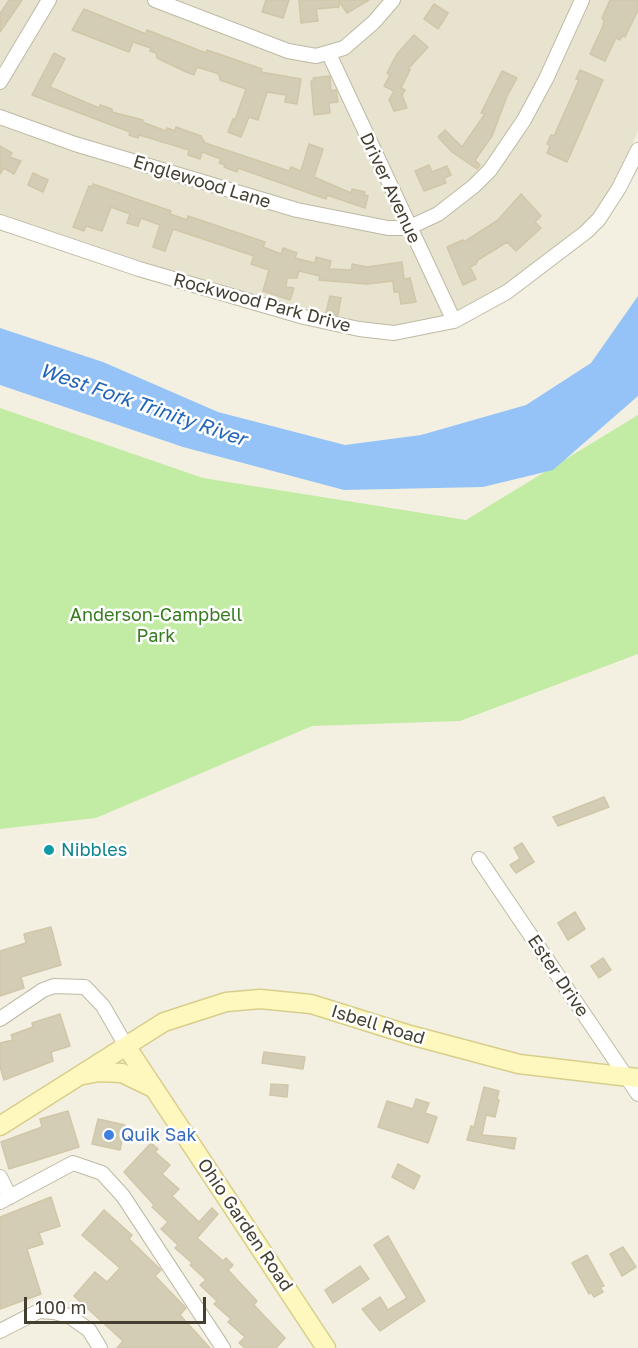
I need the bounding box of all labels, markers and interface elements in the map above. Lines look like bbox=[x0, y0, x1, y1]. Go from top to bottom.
street label: Driver Avenue bbox=[355, 129, 425, 247]
street label: Englewood Lane bbox=[131, 151, 273, 213]
street label: Rockwood Park Drive bbox=[171, 269, 353, 337]
water label: West Fork Trinity River bbox=[37, 358, 249, 452]
park label: Anderson-Campbell Park bbox=[70, 604, 242, 646]
place label: Nibbles bbox=[61, 839, 127, 861]
marker: Nibbles bbox=[42, 843, 56, 857]
street label: Ester Drive bbox=[523, 931, 593, 1021]
street label: Isbell Road bbox=[329, 1001, 427, 1049]
place label: Quik Sak bbox=[121, 1124, 197, 1146]
marker: Quik Sak bbox=[102, 1128, 116, 1142]
street label: Ohio Garden Road bbox=[193, 1155, 297, 1295]
scale bar bbox=[27, 1285, 208, 1323]
text: 100 m bbox=[35, 1296, 86, 1318]

